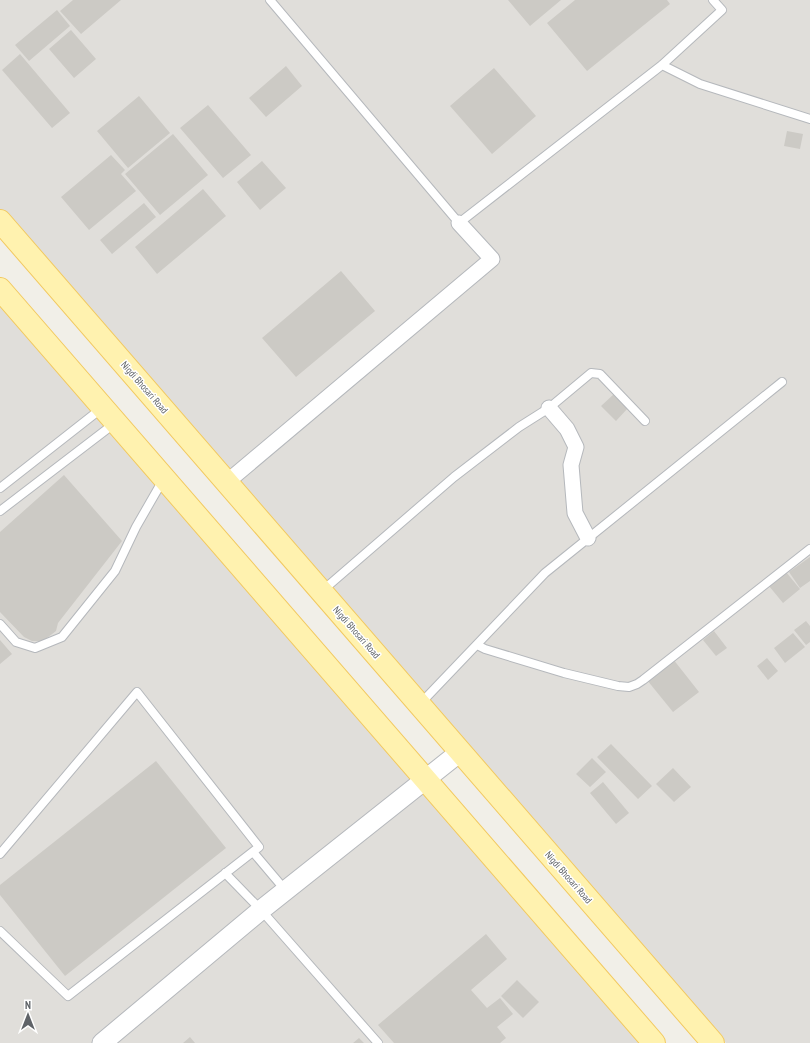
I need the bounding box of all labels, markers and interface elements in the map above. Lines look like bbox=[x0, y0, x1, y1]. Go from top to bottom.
street label: Nigdi Bhosari Road bbox=[118, 358, 171, 416]
street label: Nigdi Bhosari Road bbox=[330, 603, 383, 661]
street label: Nigdi Bhosari Road bbox=[542, 848, 595, 906]
north arrow bbox=[8, 995, 48, 1035]
text: N bbox=[25, 998, 31, 1012]

